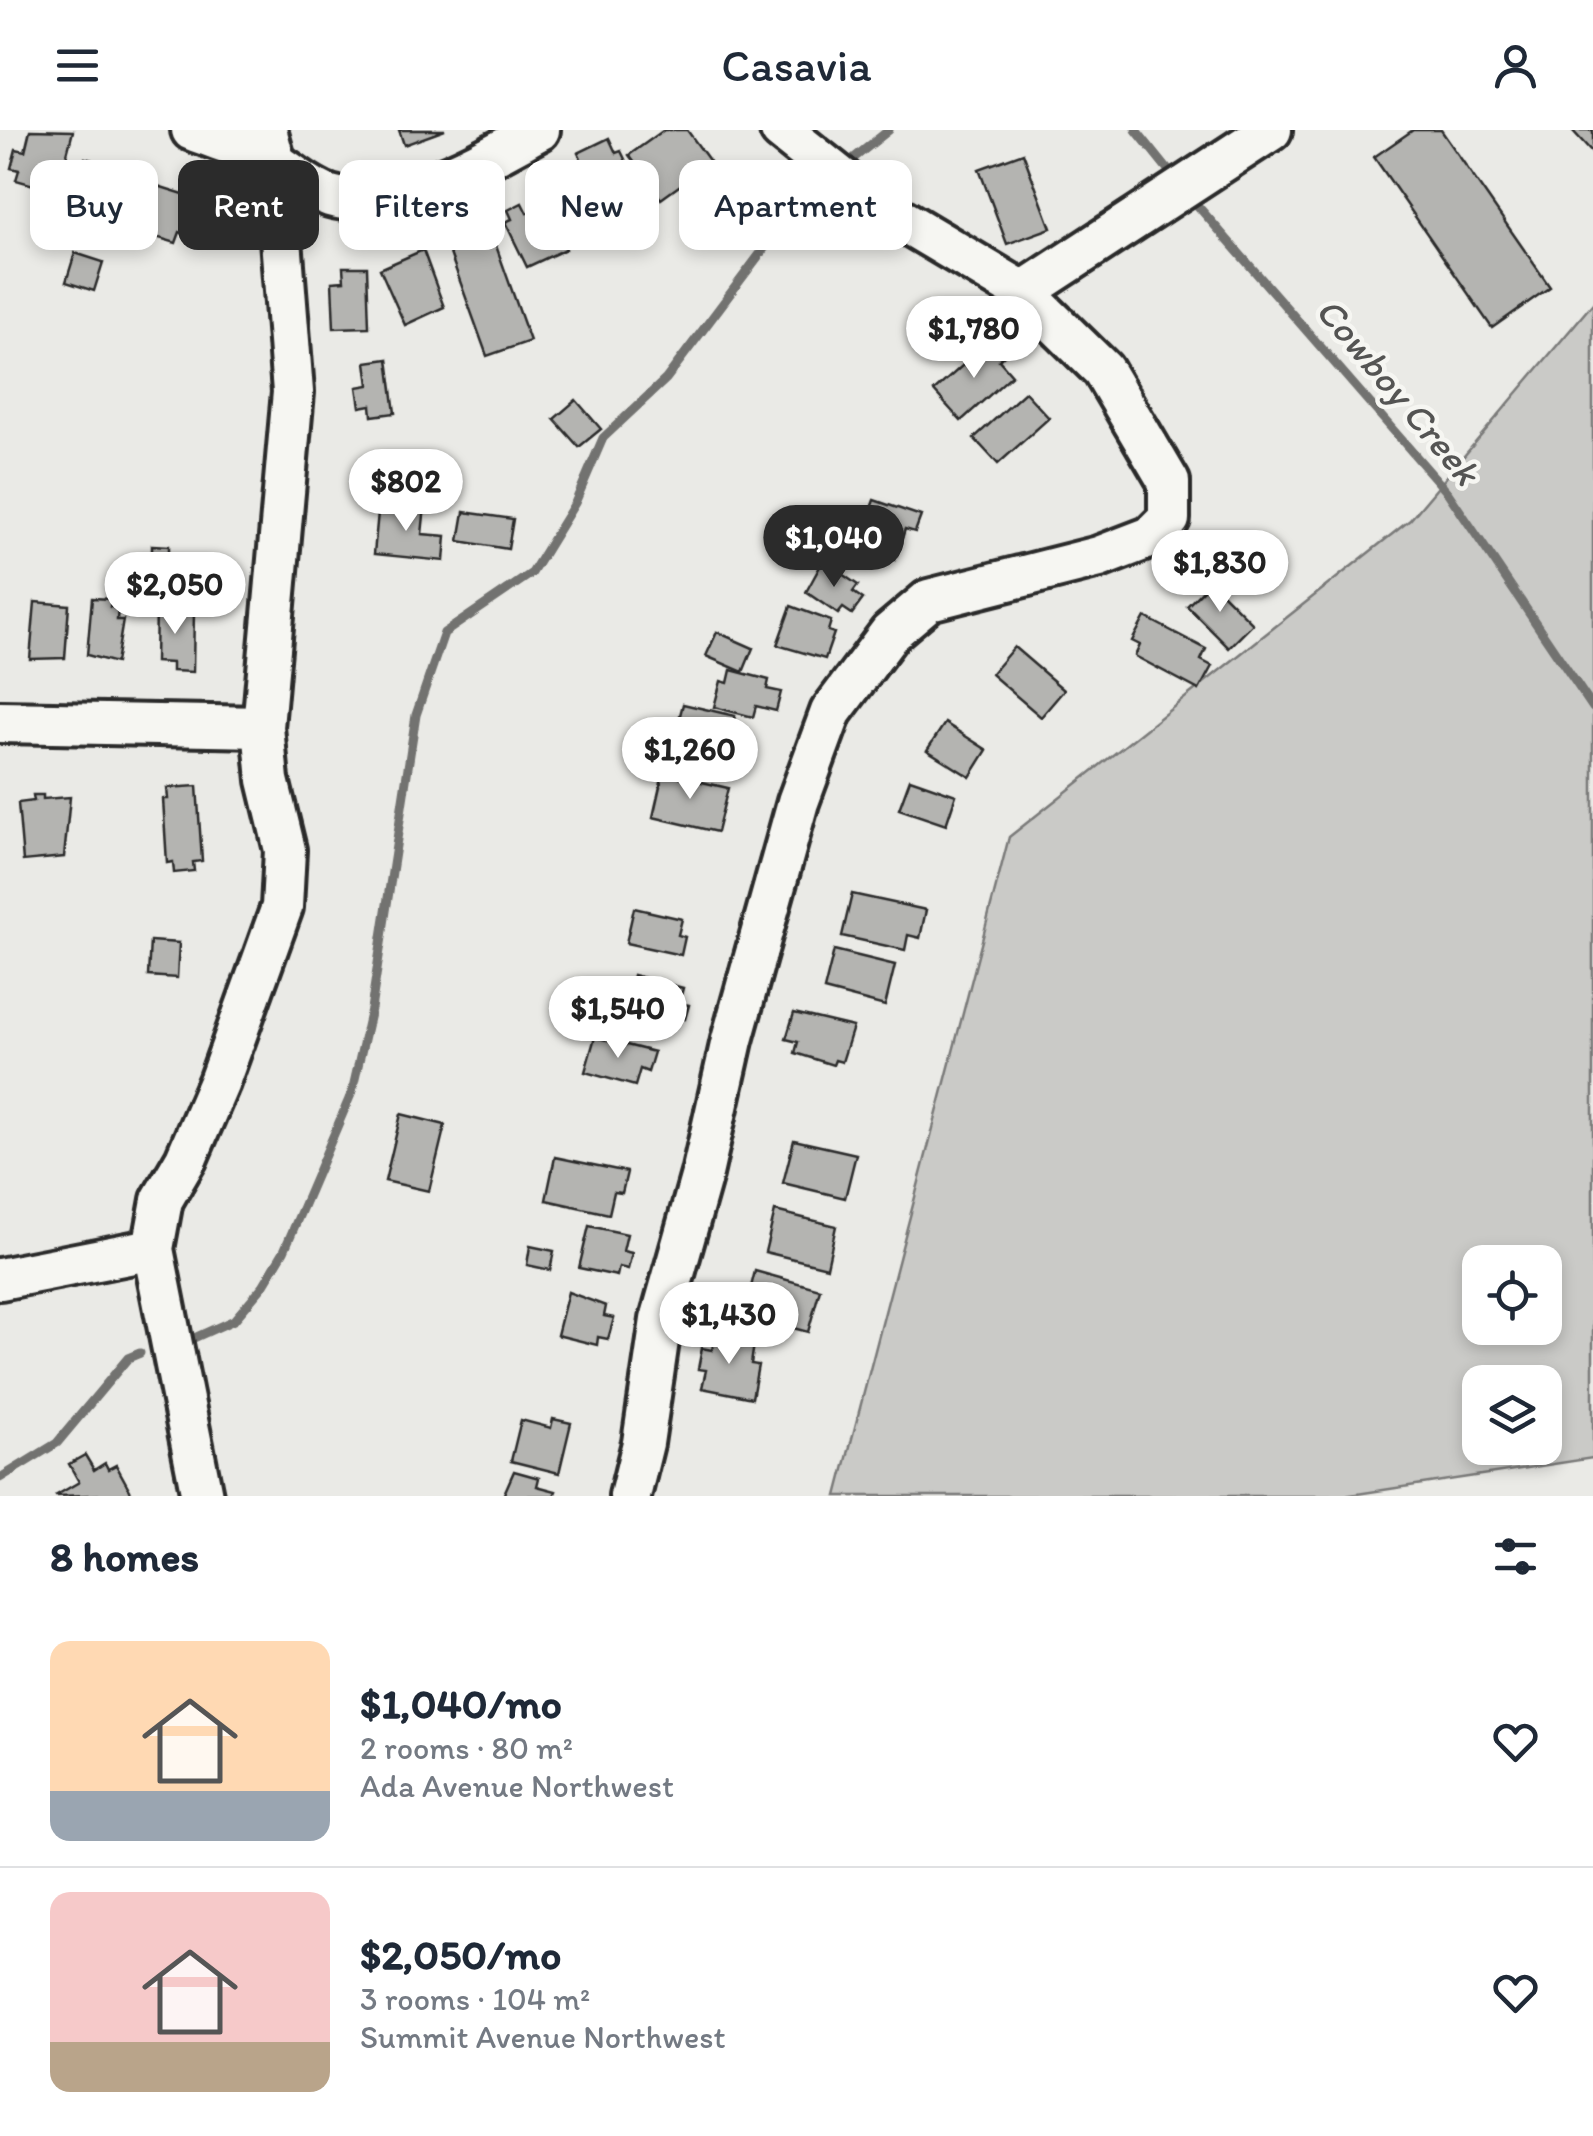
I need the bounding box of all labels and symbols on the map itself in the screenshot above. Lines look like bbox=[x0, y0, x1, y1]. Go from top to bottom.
water label: Cowboy Creek bbox=[1306, 288, 1491, 496]
pin: $1,780 bbox=[893, 296, 1055, 381]
pin: $802 bbox=[347, 449, 465, 534]
pin: $1,040 bbox=[753, 505, 915, 590]
pin: $1,830 bbox=[1139, 530, 1301, 615]
pin: $2,050 bbox=[94, 552, 256, 637]
pin: $1,260 bbox=[609, 717, 771, 802]
pin: $1,540 bbox=[537, 976, 699, 1061]
pin: $1,430 bbox=[648, 1282, 810, 1367]

